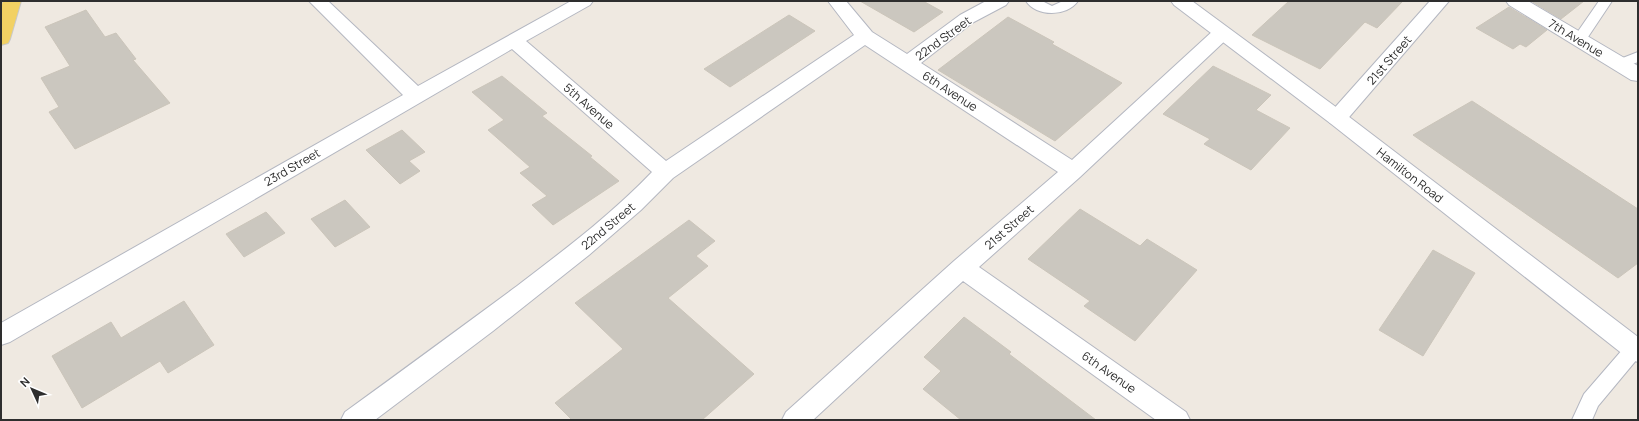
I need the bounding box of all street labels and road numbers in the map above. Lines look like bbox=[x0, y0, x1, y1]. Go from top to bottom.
street label: 22nd Street bbox=[911, 12, 975, 64]
street label: 7th Avenue bbox=[1545, 15, 1607, 61]
street label: 21st Street bbox=[1363, 32, 1415, 88]
street label: 6th Avenue bbox=[919, 67, 981, 115]
street label: 5th Avenue bbox=[560, 79, 618, 133]
street label: 23rd Street bbox=[261, 144, 323, 190]
street label: Hamilton Road bbox=[1373, 144, 1447, 206]
street label: 22nd Street bbox=[577, 198, 639, 254]
street label: 21st Street bbox=[981, 201, 1037, 253]
street label: 6th Avenue bbox=[1078, 347, 1140, 397]

